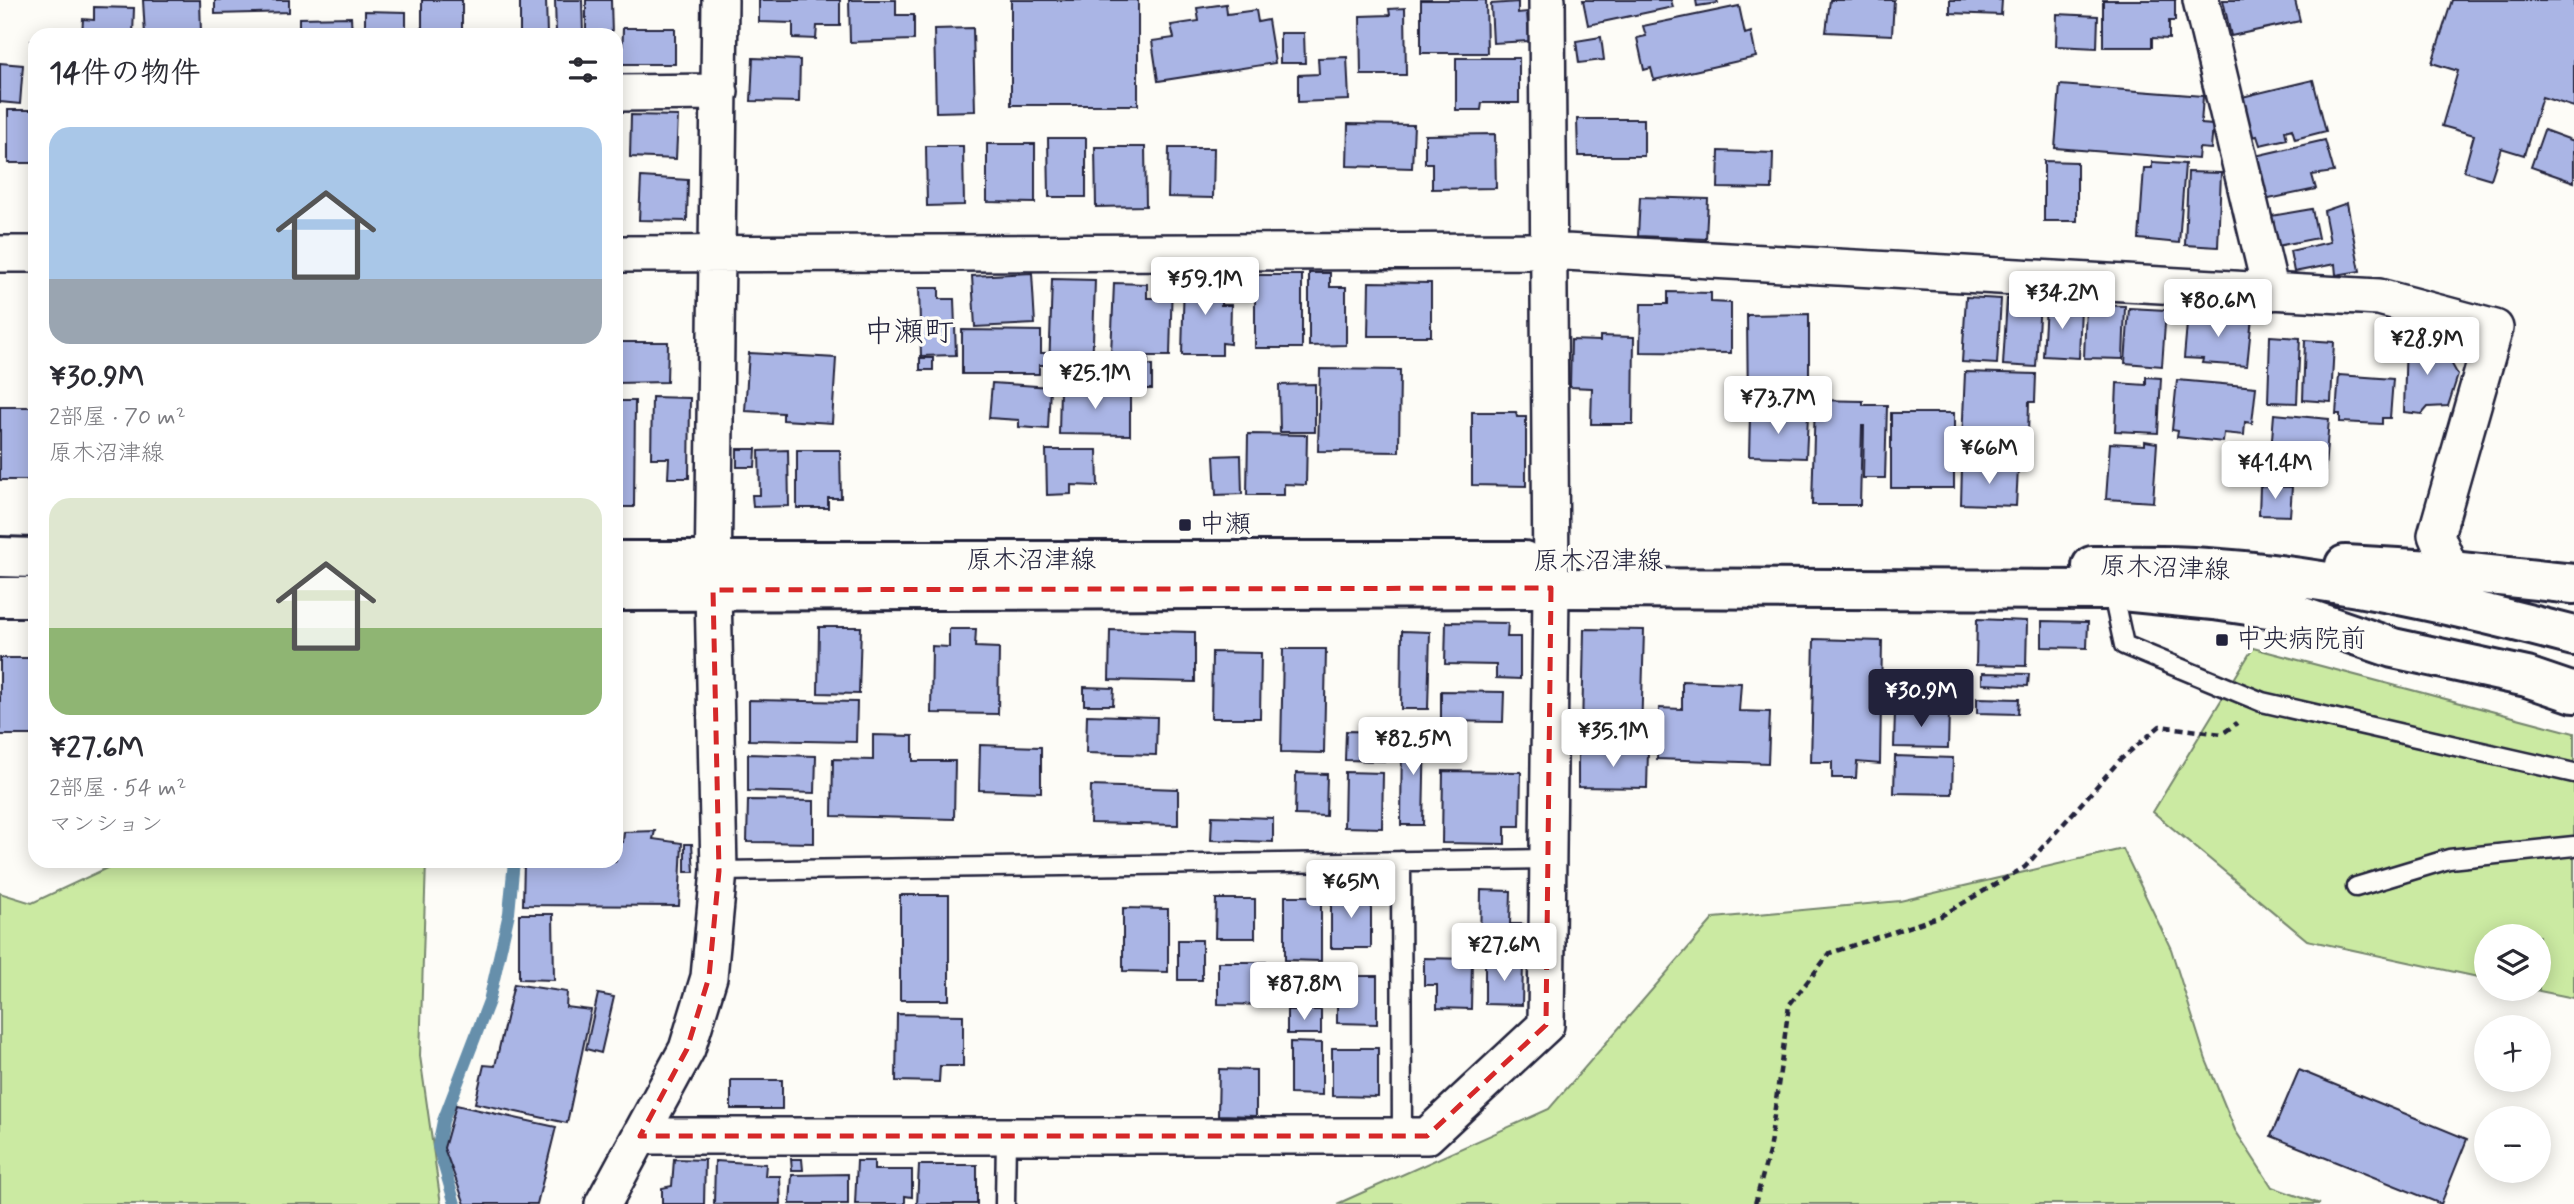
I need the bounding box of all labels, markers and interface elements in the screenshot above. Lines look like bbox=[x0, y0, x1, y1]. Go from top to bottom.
icon: filters bbox=[564, 51, 602, 89]
text: 14件の物件 bbox=[49, 54, 201, 93]
icon: home bbox=[263, 172, 389, 298]
pin: ¥59.1M bbox=[1148, 258, 1262, 317]
text: ¥59.1M bbox=[1167, 265, 1243, 295]
pin: ¥34.2M bbox=[2005, 272, 2119, 331]
text: ¥34.2M bbox=[2025, 279, 2099, 309]
pin: ¥80.6M bbox=[2161, 280, 2275, 339]
text: ¥80.6M bbox=[2180, 287, 2256, 317]
district label: 中瀬町 bbox=[864, 313, 954, 352]
pin: ¥28.9M bbox=[2370, 318, 2484, 377]
text: ¥28.9M bbox=[2390, 325, 2464, 355]
pin: ¥25.1M bbox=[1038, 352, 1152, 411]
text: ¥30.9M bbox=[49, 358, 144, 397]
text: ¥25.1M bbox=[1059, 359, 1131, 389]
pin: ¥73.7M bbox=[1721, 376, 1835, 436]
text: ¥73.7M bbox=[1740, 384, 1816, 414]
text: 2部屋 · 70 m² bbox=[49, 403, 186, 433]
pin: ¥66M bbox=[1948, 426, 2030, 486]
text: ¥66M bbox=[1960, 434, 2018, 464]
text: 原木沼津線 bbox=[49, 439, 164, 469]
pin: ¥41.4M bbox=[2218, 442, 2332, 501]
text: ¥41.4M bbox=[2238, 449, 2312, 479]
place label: 中瀬 bbox=[1199, 508, 1251, 542]
marker: 中瀬 bbox=[1177, 517, 1193, 533]
icon: home bbox=[263, 543, 389, 669]
street label: 原木沼津線 bbox=[966, 544, 1096, 578]
street label: 原木沼津線 bbox=[1533, 545, 1663, 579]
street label: 原木沼津線 bbox=[2099, 550, 2231, 588]
place label: 中央病院前 bbox=[2236, 623, 2366, 657]
marker: 中央病院前 bbox=[2214, 632, 2230, 648]
pin: ¥30.9M bbox=[1864, 670, 1978, 729]
text: ¥30.9M bbox=[1884, 677, 1958, 707]
pin: ¥35.1M bbox=[1556, 710, 1670, 769]
text: ¥35.1M bbox=[1577, 717, 1649, 747]
pin: ¥82.5M bbox=[1356, 718, 1470, 777]
text: ¥82.5M bbox=[1374, 725, 1452, 755]
text: ¥27.6M bbox=[49, 729, 144, 768]
text: 2部屋 · 54 m² bbox=[49, 774, 186, 804]
text: マンション bbox=[49, 810, 163, 840]
pin: ¥65M bbox=[1310, 860, 1392, 920]
text: ¥65M bbox=[1322, 868, 1380, 898]
pin: ¥27.6M bbox=[1447, 923, 1561, 983]
map controls bbox=[2474, 924, 2551, 1183]
button: layers bbox=[2474, 924, 2551, 1001]
text: ¥27.6M bbox=[1468, 931, 1540, 961]
pin: ¥87.8M bbox=[1247, 962, 1361, 1022]
text: ¥87.8M bbox=[1266, 970, 1342, 1000]
button: + bbox=[2474, 1015, 2551, 1092]
button: − bbox=[2474, 1106, 2551, 1183]

